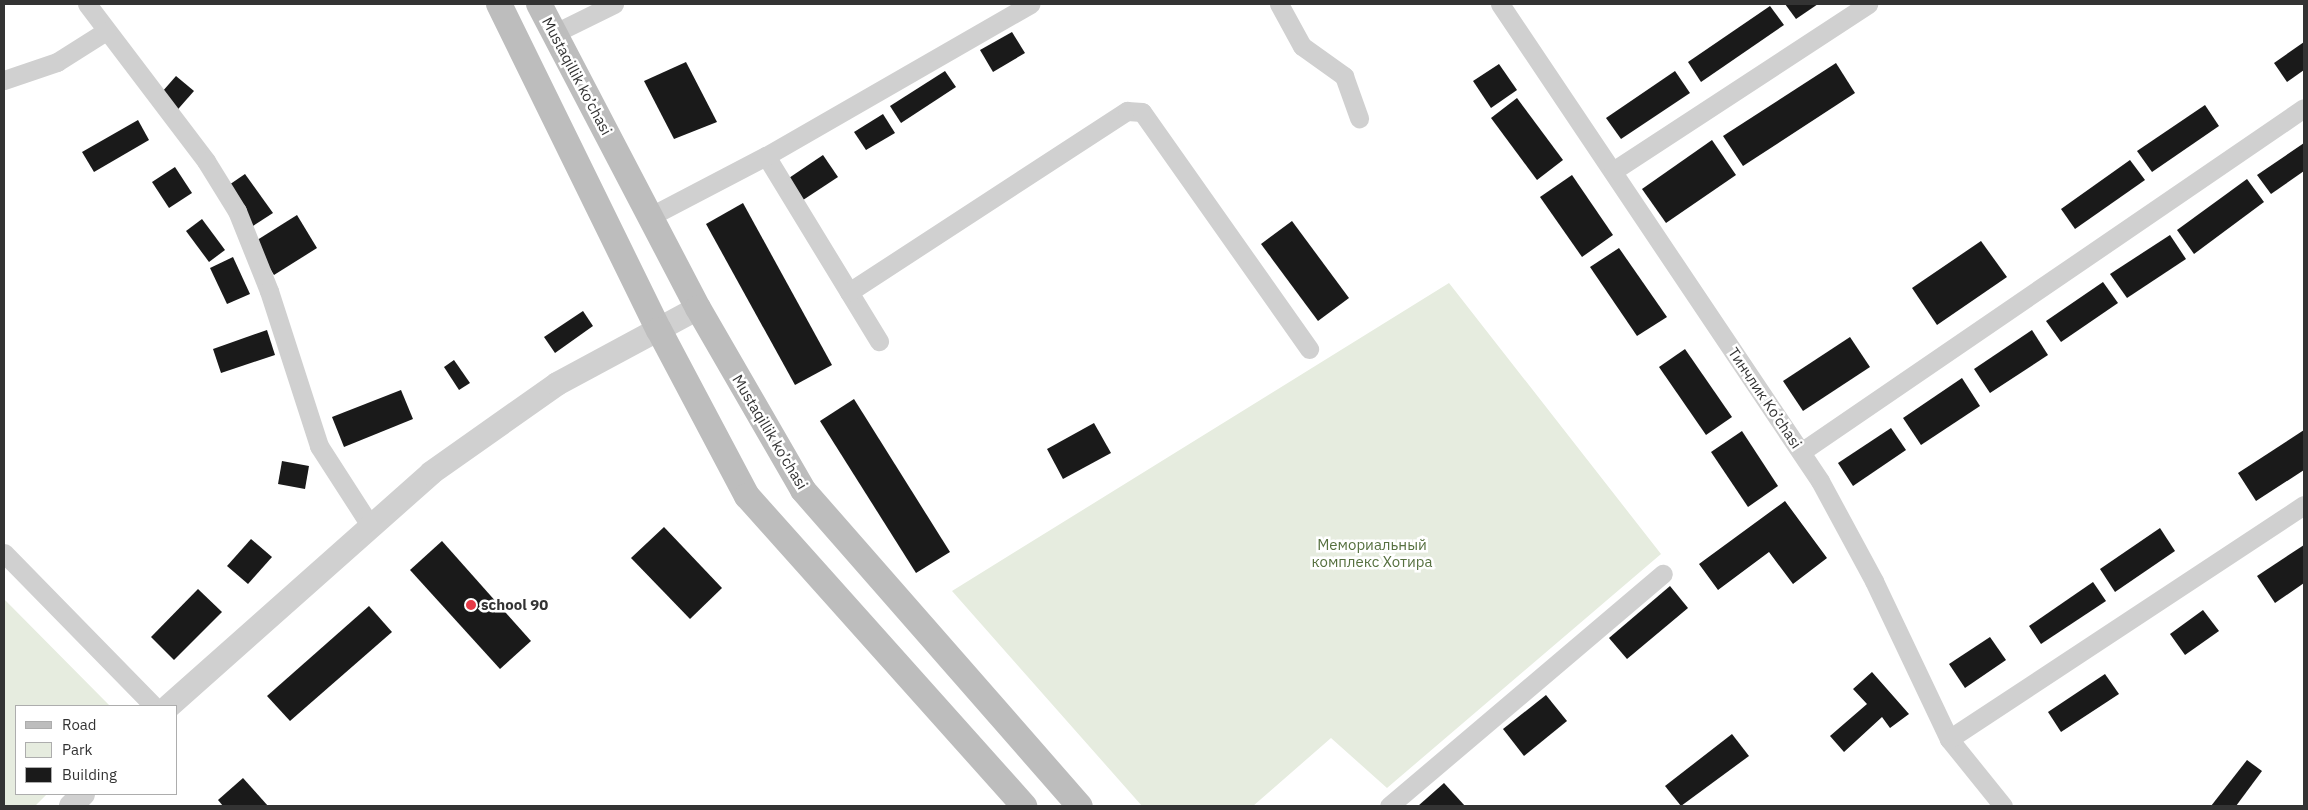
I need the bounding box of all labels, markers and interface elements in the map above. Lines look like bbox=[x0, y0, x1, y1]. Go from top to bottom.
street label: Mustaqillik ko’chasi bbox=[538, 14, 616, 138]
street label: Тинчлик Ko’chasi bbox=[1725, 344, 1805, 452]
street label: Mustaqillik ko’chasi bbox=[729, 371, 811, 493]
park label: Мемориальный комплекс Хотира bbox=[1311, 535, 1433, 570]
place label: school 90 bbox=[481, 596, 548, 614]
marker: school 90 bbox=[465, 599, 477, 611]
legend bbox=[15, 705, 178, 795]
text: Road bbox=[62, 715, 97, 734]
text: Park bbox=[62, 740, 92, 759]
text: Building bbox=[62, 765, 117, 784]

